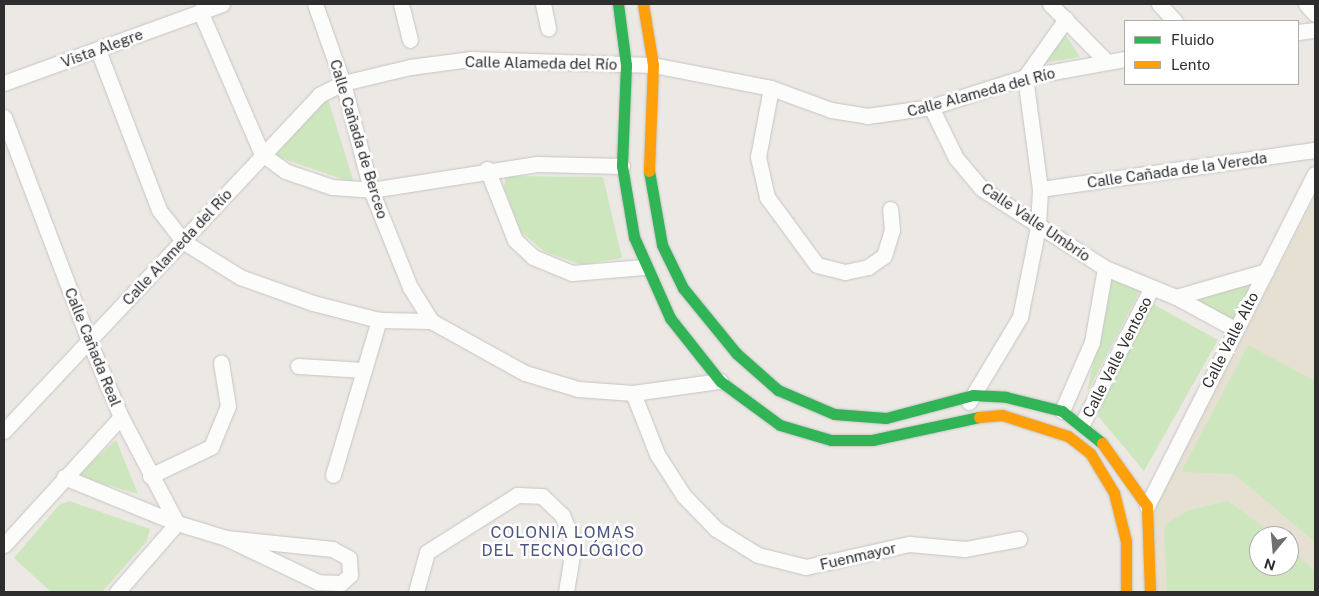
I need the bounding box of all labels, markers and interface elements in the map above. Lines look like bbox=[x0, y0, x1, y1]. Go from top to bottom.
legend bbox=[1124, 20, 1299, 85]
street label: Vista Alegre bbox=[59, 25, 145, 71]
text: Fluido bbox=[1171, 31, 1214, 48]
street label: Calle Alameda del Río bbox=[464, 53, 618, 73]
text: Lento bbox=[1171, 56, 1210, 73]
street label: Calle Cañada de Berceo bbox=[326, 57, 392, 221]
street label: Calle Alameda del Río bbox=[905, 64, 1057, 120]
street label: Calle Cañada de la Vereda bbox=[1085, 148, 1269, 192]
street label: Calle Valle Umbrío bbox=[978, 179, 1094, 265]
street label: Calle Alameda del Río bbox=[118, 185, 236, 309]
street label: Calle Cañada Real bbox=[61, 285, 125, 409]
street label: Calle Valle Alto bbox=[1198, 289, 1262, 391]
street label: Calle Valle Ventoso bbox=[1079, 293, 1155, 421]
district label: COLONIA LOMAS DEL TECNOLÓGICO bbox=[480, 523, 646, 561]
north arrow bbox=[1249, 526, 1299, 576]
street label: Fuenmayor bbox=[818, 538, 898, 574]
text: N bbox=[1262, 555, 1277, 574]

